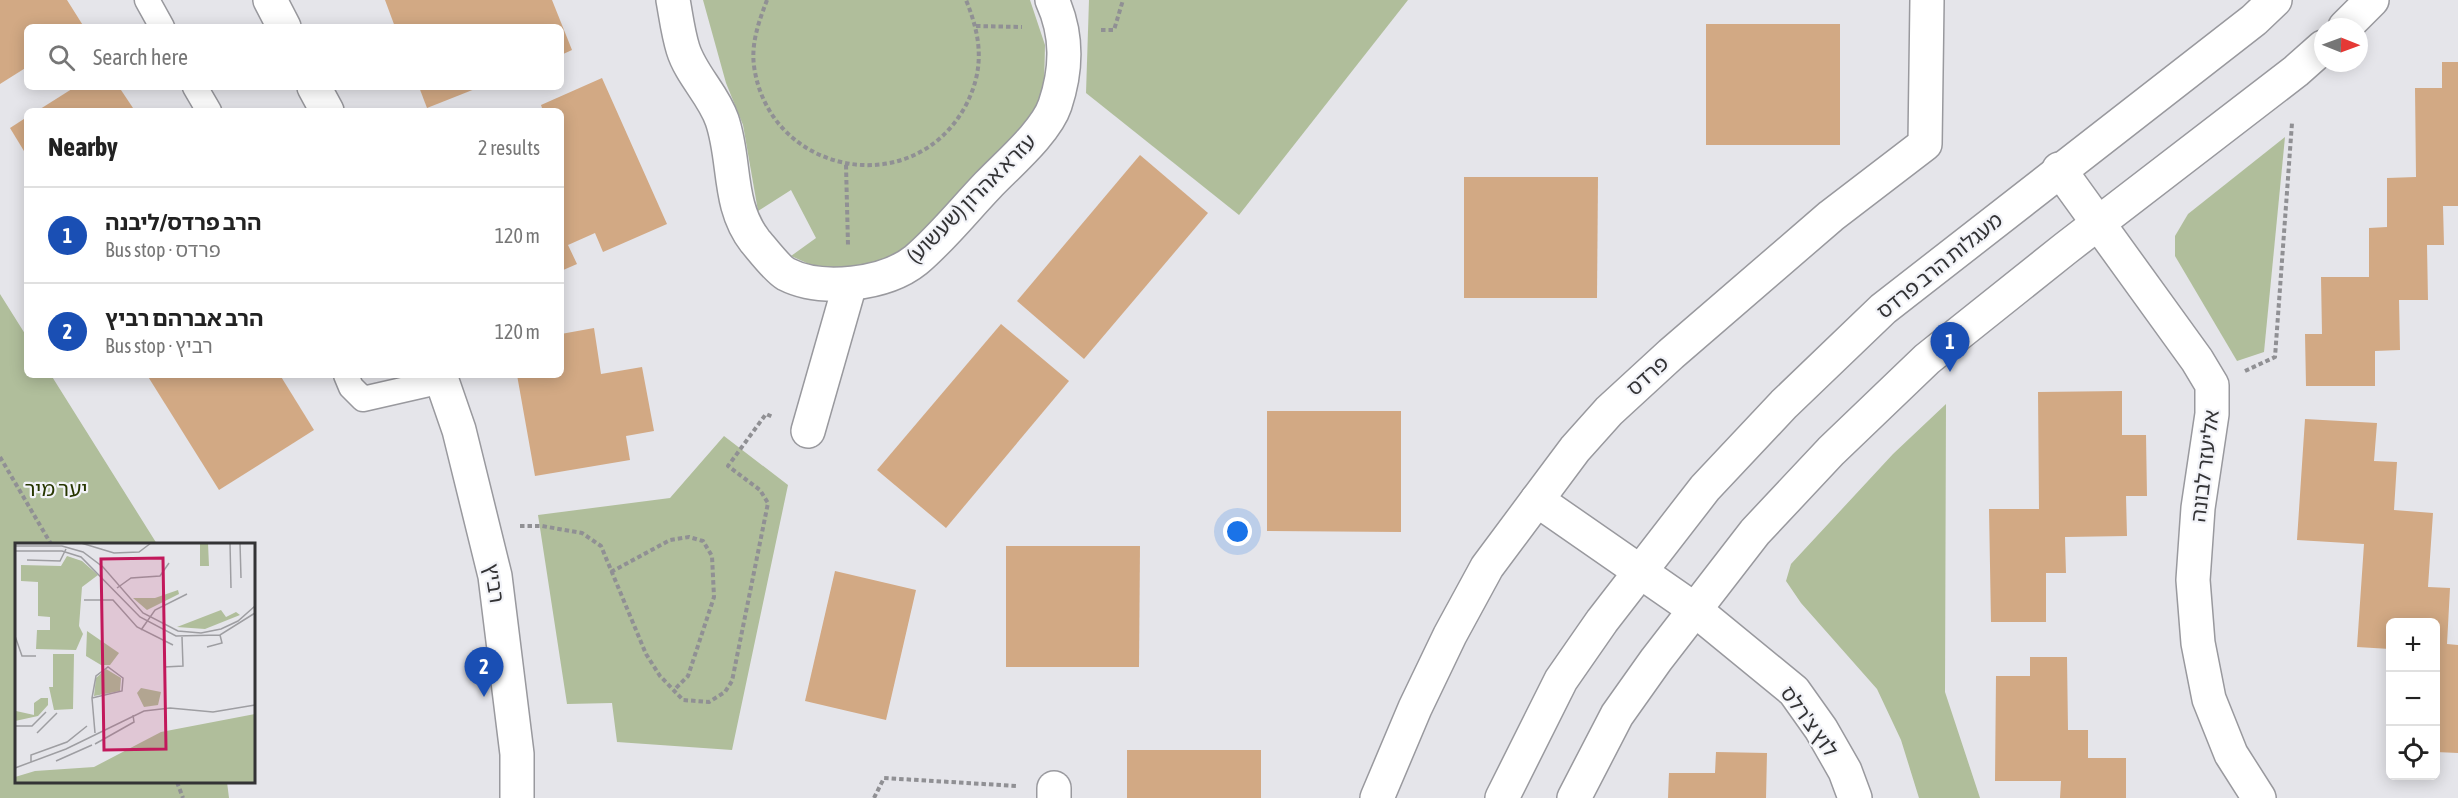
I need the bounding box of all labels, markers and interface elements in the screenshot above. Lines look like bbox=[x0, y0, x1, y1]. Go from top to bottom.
north arrow bbox=[2314, 18, 2368, 72]
search box bbox=[24, 24, 564, 90]
icon: search bbox=[45, 41, 78, 74]
text: Search here bbox=[93, 44, 188, 70]
street label: עזרא אהרון (שעשוע) bbox=[902, 129, 1040, 267]
text: Nearby bbox=[48, 132, 118, 162]
text: 2 results bbox=[478, 136, 540, 159]
street label: מעגלות הרב פרדס bbox=[1871, 207, 2007, 323]
text: הרב פרדס/ליבנה bbox=[105, 209, 261, 235]
text: 1 bbox=[63, 224, 72, 247]
text: 120 m bbox=[495, 224, 540, 247]
text: Bus stop · פרדס bbox=[105, 238, 221, 261]
text: הרב אברהם רביץ bbox=[105, 305, 264, 331]
text: 2 bbox=[63, 320, 72, 343]
text: 120 m bbox=[495, 320, 540, 343]
pin: 1 bbox=[1930, 322, 1970, 372]
text: Bus stop · רביץ bbox=[105, 334, 213, 357]
street label: פרדס bbox=[1621, 350, 1673, 400]
street label: אליעזר לבונה bbox=[2185, 408, 2223, 524]
park label: יער מיר bbox=[24, 476, 88, 500]
your location bbox=[1223, 517, 1252, 546]
inset map bbox=[15, 543, 255, 783]
street label: רביץ bbox=[480, 562, 510, 604]
map controls bbox=[2386, 618, 2440, 780]
button: + bbox=[2386, 618, 2440, 672]
pin: 2 bbox=[464, 648, 504, 697]
button: − bbox=[2386, 672, 2440, 726]
street label: לוץ צ'רלס bbox=[1776, 681, 1844, 761]
button: locate bbox=[2386, 726, 2440, 780]

